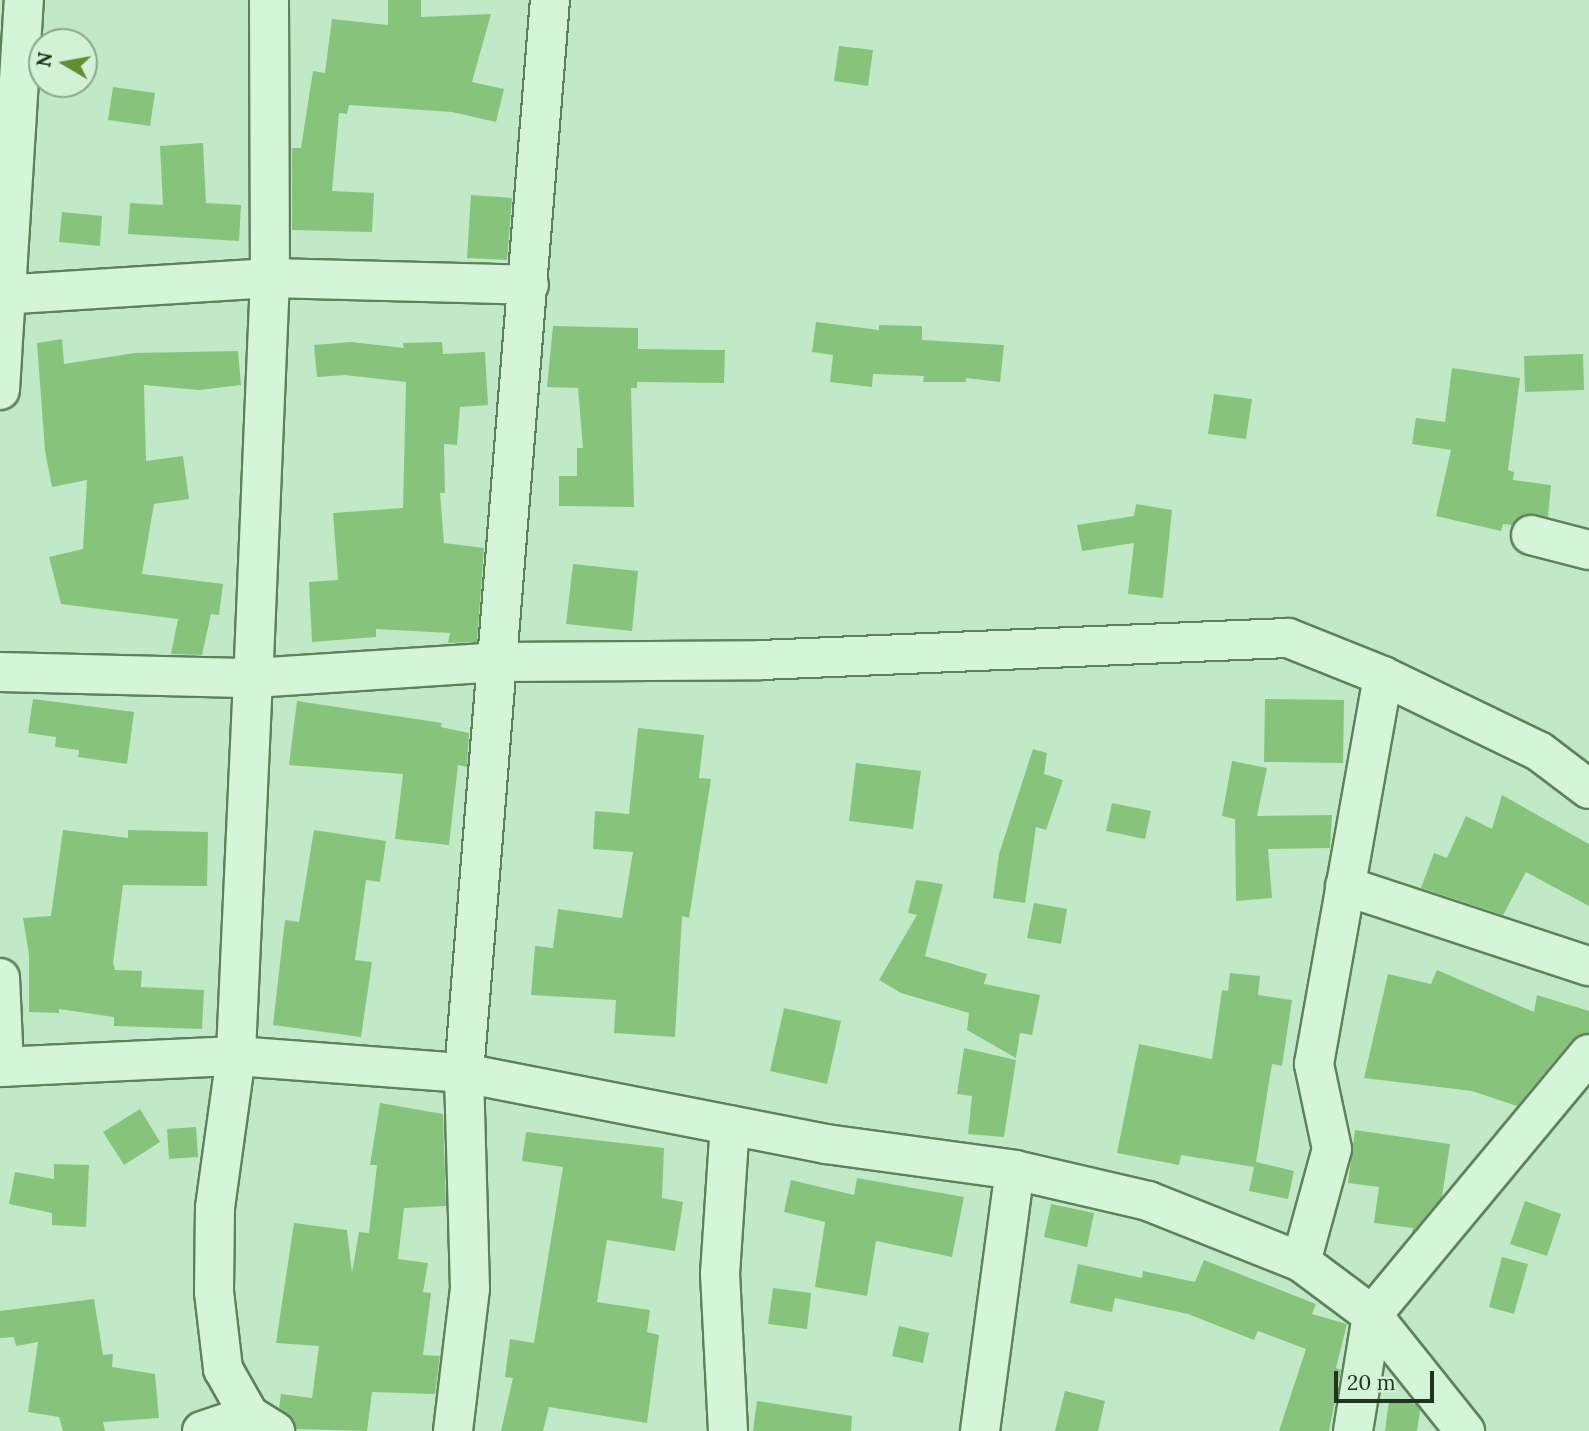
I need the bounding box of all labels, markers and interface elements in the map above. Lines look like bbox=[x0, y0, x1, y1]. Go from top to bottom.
north arrow bbox=[28, 28, 98, 98]
text: N bbox=[31, 50, 57, 69]
scale bar bbox=[1337, 1358, 1437, 1402]
text: 20 m bbox=[1347, 1369, 1396, 1396]

